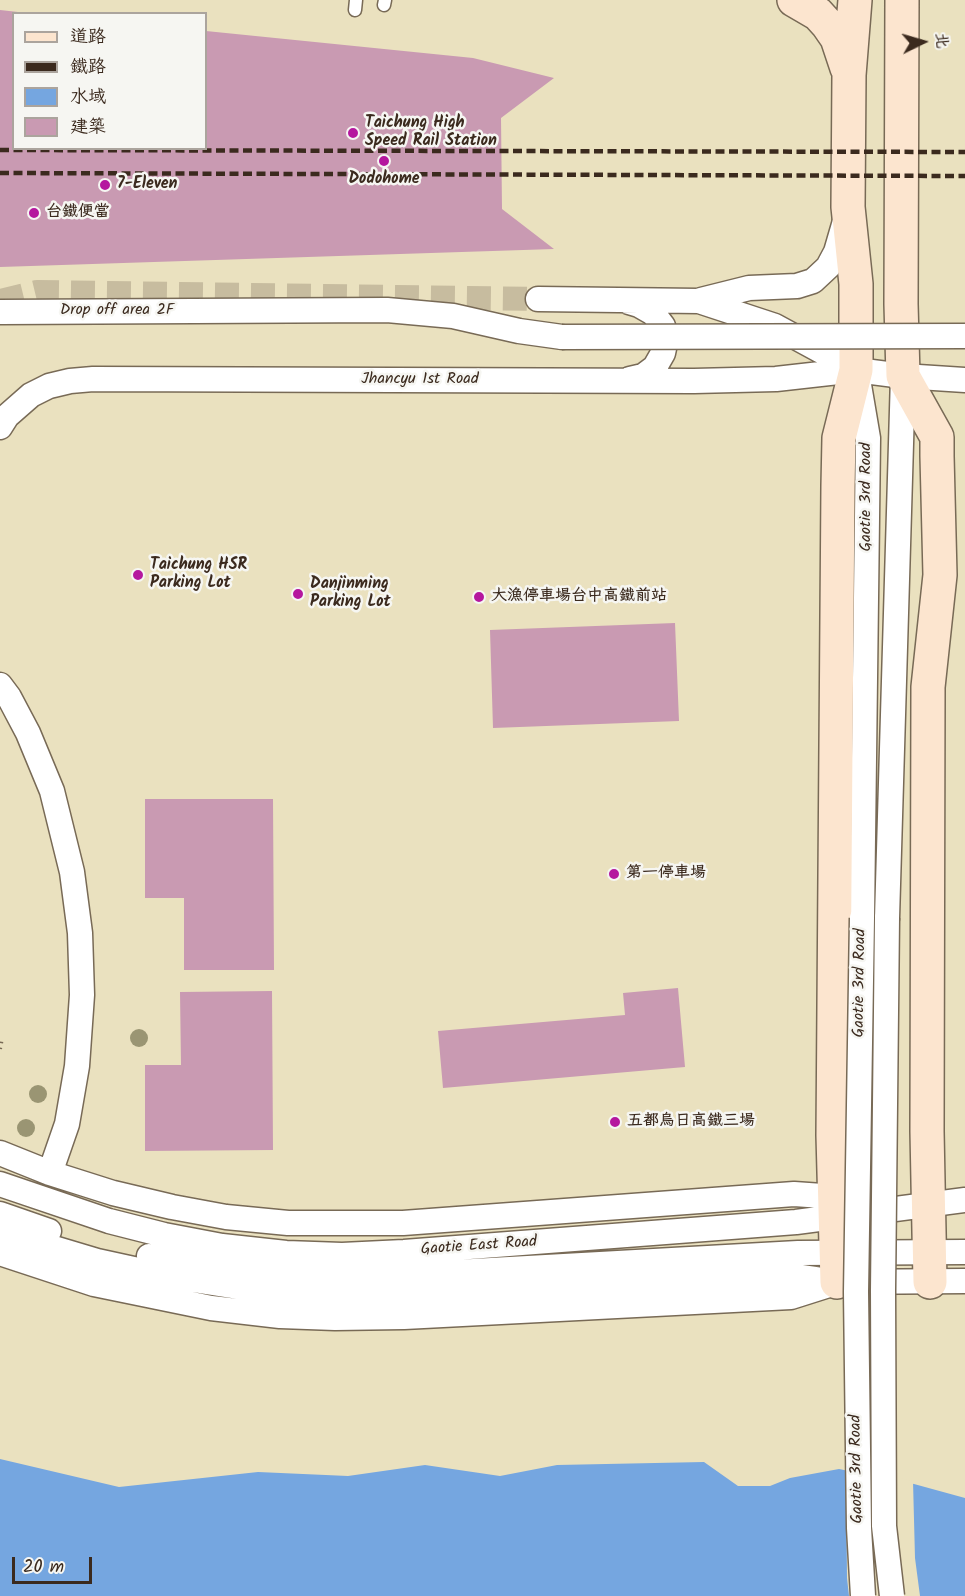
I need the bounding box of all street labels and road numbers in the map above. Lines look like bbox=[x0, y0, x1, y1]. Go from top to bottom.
street label: Drop off area 2F bbox=[60, 301, 174, 321]
street label: Jhancyu 1st Road bbox=[361, 370, 479, 390]
street label: Gaotie 3rd Road bbox=[857, 442, 877, 552]
street label: Gaotie 3rd Road bbox=[850, 928, 872, 1038]
street label: Gaotie East Road bbox=[420, 1233, 538, 1261]
street label: Gaotie 3rd Road bbox=[847, 1414, 869, 1524]

